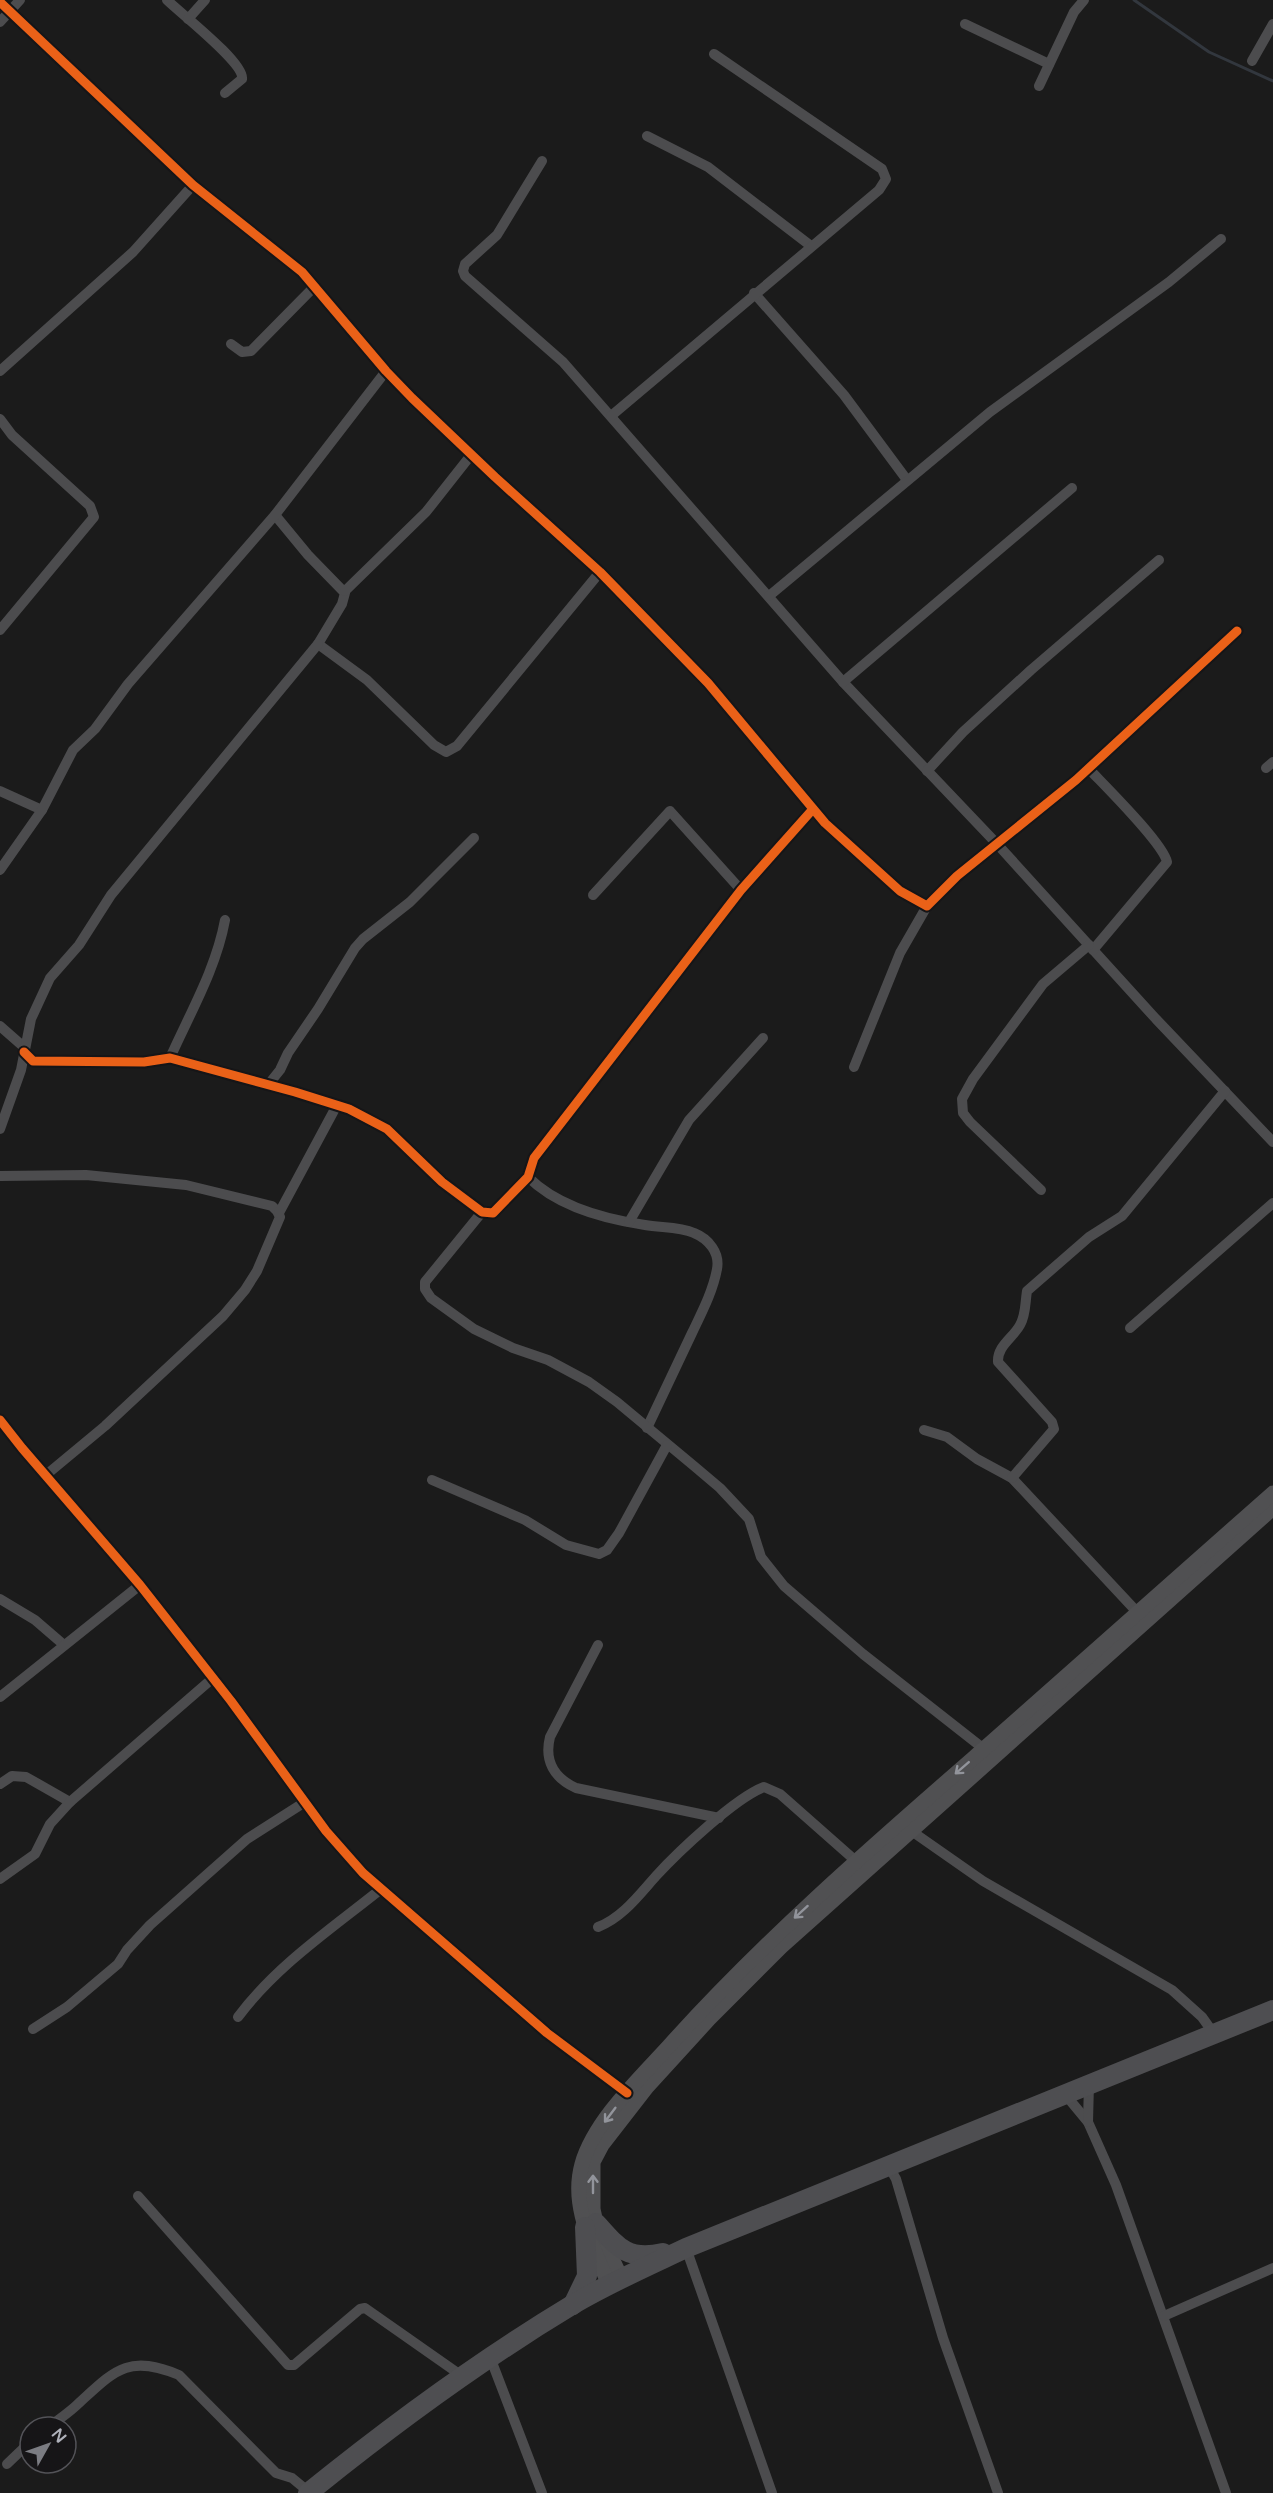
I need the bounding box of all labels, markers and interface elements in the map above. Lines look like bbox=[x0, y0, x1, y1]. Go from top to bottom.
one-way arrow bbox=[955, 1761, 970, 1775]
one-way arrow bbox=[794, 1905, 809, 1919]
one-way arrow bbox=[603, 2107, 616, 2123]
one-way arrow bbox=[587, 2174, 599, 2194]
north arrow bbox=[18, 2415, 78, 2475]
text: N bbox=[47, 2425, 71, 2447]

